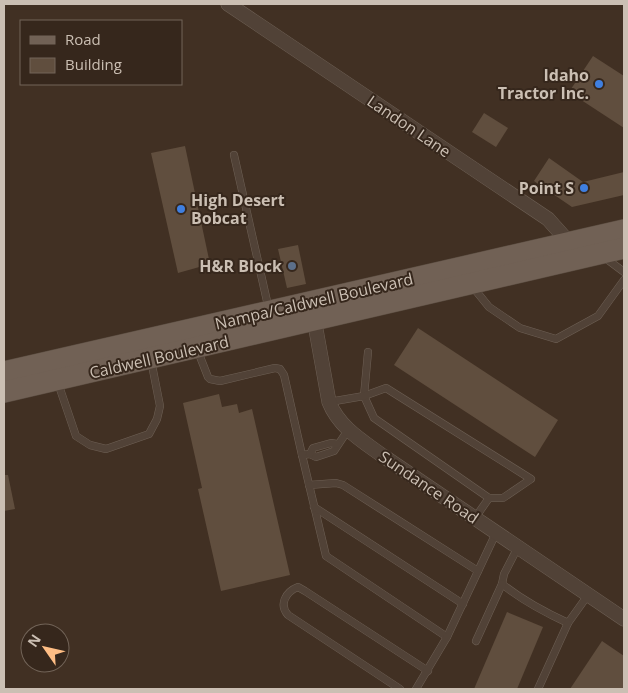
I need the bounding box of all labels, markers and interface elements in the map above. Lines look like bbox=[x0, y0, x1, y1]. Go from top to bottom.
legend bbox=[20, 20, 182, 85]
text: Road bbox=[65, 29, 101, 49]
text: Building bbox=[65, 54, 122, 74]
place label: Idaho Tractor Inc. bbox=[498, 64, 589, 104]
marker: Idaho Tractor Inc. bbox=[593, 78, 605, 90]
street label: Landon Lane bbox=[363, 90, 455, 162]
place label: Point S bbox=[519, 177, 574, 199]
marker: Point S bbox=[578, 182, 590, 194]
place label: High Desert Bobcat bbox=[191, 189, 285, 229]
marker: High Desert Bobcat bbox=[175, 203, 187, 215]
place label: H&R Block bbox=[199, 255, 282, 277]
marker: H&R Block bbox=[286, 260, 298, 272]
street label: Nampa/Caldwell Boulevard bbox=[213, 267, 415, 335]
street label: Caldwell Boulevard bbox=[87, 330, 231, 384]
street label: Sundance Road bbox=[375, 445, 483, 529]
north arrow bbox=[20, 623, 70, 673]
text: N bbox=[23, 630, 45, 650]

